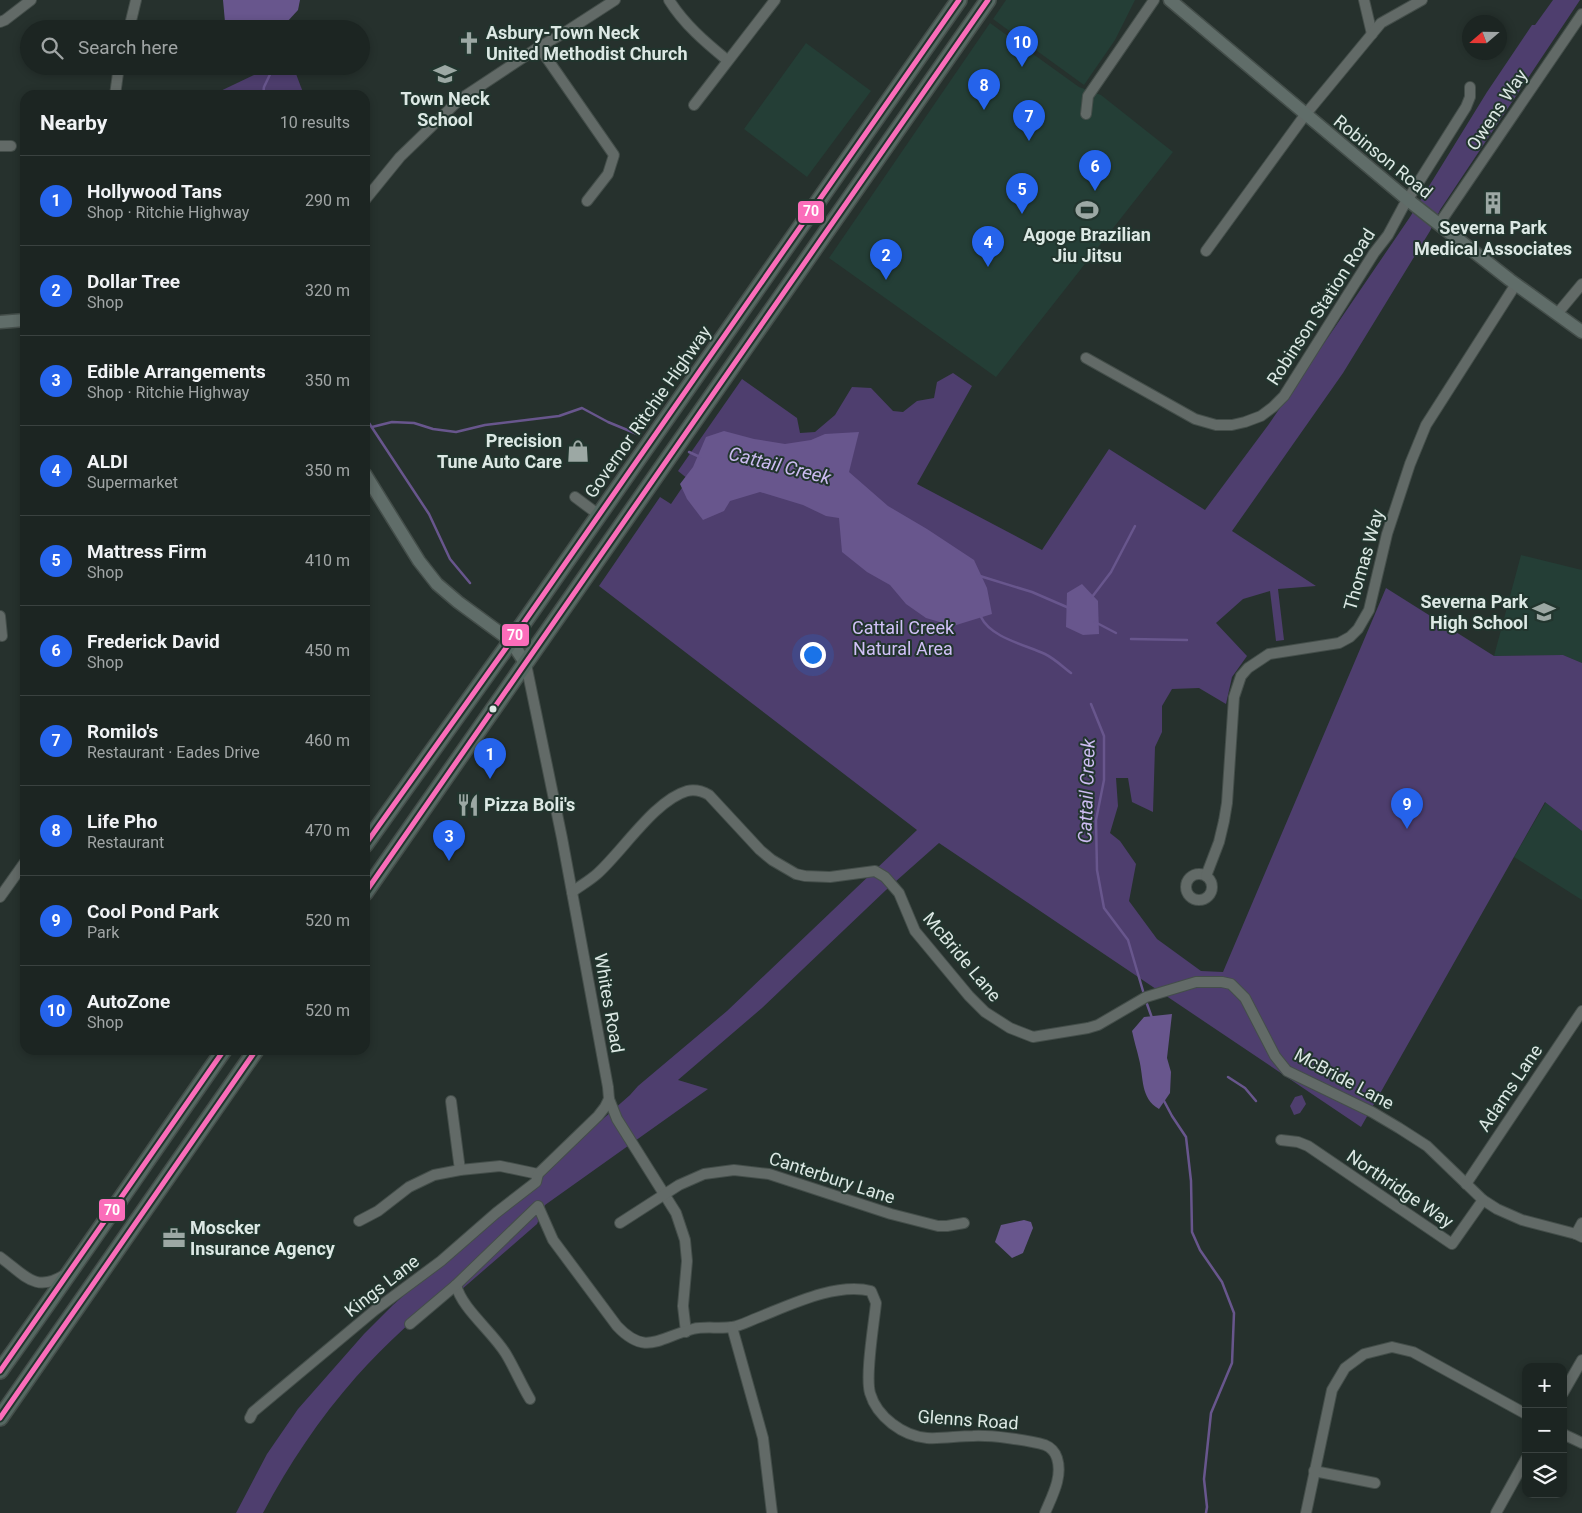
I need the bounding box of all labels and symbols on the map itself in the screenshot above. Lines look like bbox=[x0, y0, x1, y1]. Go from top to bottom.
north arrow bbox=[1462, 15, 1507, 60]
place label: Asbury-Town Neck United Methodist Church bbox=[486, 22, 687, 64]
pin: 10 bbox=[1006, 26, 1038, 67]
church icon: Asbury-Town Neck United Methodist Church bbox=[456, 30, 482, 56]
school or university icon: Town Neck School bbox=[432, 61, 458, 87]
street label: Owens Way bbox=[1462, 65, 1532, 154]
pin: 8 bbox=[968, 69, 1000, 110]
place label: Town Neck School bbox=[401, 88, 490, 130]
pin: 7 bbox=[1013, 100, 1045, 141]
street label: Robinson Road bbox=[1330, 110, 1437, 203]
pin: 6 bbox=[1079, 150, 1111, 191]
pin: 5 bbox=[1006, 173, 1038, 214]
building icon: Severna Park Medical Associates bbox=[1480, 190, 1506, 216]
sports icon: Agoge Brazilian Jiu Jitsu bbox=[1074, 197, 1100, 223]
line badge: 70 bbox=[797, 200, 825, 224]
text: 70 bbox=[803, 203, 819, 219]
place label: Severna Park Medical Associates bbox=[1414, 217, 1572, 259]
place label: Agoge Brazilian Jiu Jitsu bbox=[1023, 224, 1151, 266]
street label: Robinson Station Road bbox=[1262, 225, 1379, 389]
pin: 4 bbox=[972, 226, 1004, 267]
pin: 2 bbox=[870, 239, 902, 280]
street label: Governor Ritchie Highway bbox=[580, 321, 715, 502]
place label: Precision Tune Auto Care bbox=[437, 430, 562, 472]
shop icon: Precision Tune Auto Care bbox=[565, 438, 591, 464]
water label: Cattail Creek bbox=[726, 442, 834, 489]
street label: Thomas Way bbox=[1339, 506, 1388, 613]
place label: Severna Park High School bbox=[1420, 591, 1528, 633]
school or university icon: Severna Park High School bbox=[1531, 599, 1557, 625]
park label: Cattail Creek Natural Area bbox=[852, 617, 955, 659]
line badge: 70 bbox=[501, 623, 530, 647]
text: 70 bbox=[507, 627, 523, 643]
your location bbox=[800, 642, 826, 668]
unlabelled marker bbox=[488, 704, 498, 714]
pin: 1 bbox=[474, 738, 506, 779]
water label: Cattail Creek bbox=[1073, 738, 1100, 844]
pin: 9 bbox=[1391, 788, 1423, 829]
restaurant icon: Pizza Boli's bbox=[455, 792, 481, 818]
place label: Pizza Boli's bbox=[484, 794, 575, 815]
pin: 3 bbox=[433, 820, 465, 861]
street label: McBride Lane bbox=[919, 908, 1006, 1006]
street label: Whites Road bbox=[590, 951, 629, 1054]
street label: Adams Lane bbox=[1473, 1040, 1546, 1135]
street label: McBride Lane bbox=[1291, 1043, 1398, 1114]
street label: Northridge Way bbox=[1343, 1145, 1458, 1232]
street label: Canterbury Lane bbox=[767, 1147, 898, 1208]
line badge: 70 bbox=[98, 1198, 126, 1222]
text: 70 bbox=[104, 1202, 120, 1218]
place label: Moscker Insurance Agency bbox=[190, 1217, 336, 1259]
office icon: Moscker Insurance Agency bbox=[161, 1225, 187, 1251]
street label: Kings Lane bbox=[340, 1250, 423, 1321]
street label: Glenns Road bbox=[917, 1405, 1019, 1434]

